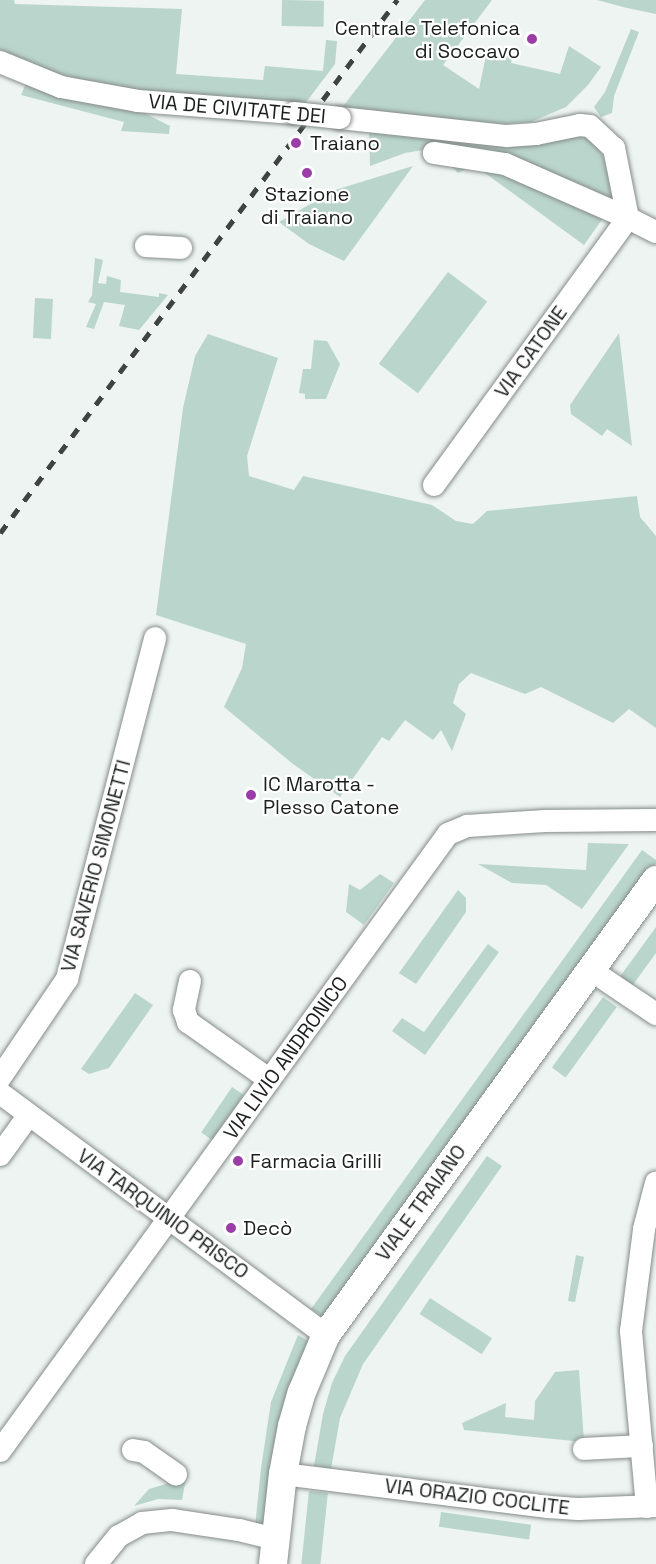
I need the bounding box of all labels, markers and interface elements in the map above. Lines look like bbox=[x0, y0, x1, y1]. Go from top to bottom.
place label: Centrale Telefonica di Soccavo bbox=[334, 16, 520, 63]
marker: Centrale Telefonica di Soccavo bbox=[525, 32, 539, 46]
street label: VIA DE CIVITATE DEI bbox=[147, 89, 327, 129]
place label: Traiano bbox=[310, 131, 380, 155]
marker: Traiano bbox=[287, 134, 305, 152]
marker: Stazione di Traiano bbox=[300, 166, 314, 180]
place label: Stazione di Traiano bbox=[261, 182, 353, 229]
street label: VIA CATONE bbox=[490, 301, 572, 403]
street label: VIA SAVERIO SIMONETTI bbox=[56, 757, 136, 975]
place label: IC Marotta - Plesso Catone bbox=[263, 772, 399, 819]
marker: IC Marotta - Plesso Catone bbox=[244, 788, 258, 802]
street label: VIA LIVIO ANDRONICO bbox=[219, 972, 353, 1144]
street label: VIALE TRAIANO bbox=[371, 1140, 471, 1266]
street label: VIA TARQUINIO PRISCO bbox=[72, 1144, 254, 1284]
place label: Farmacia Grilli bbox=[250, 1149, 382, 1173]
marker: Farmacia Grilli bbox=[231, 1154, 245, 1168]
place label: Decò bbox=[243, 1216, 292, 1240]
marker: Decò bbox=[224, 1221, 238, 1235]
street label: VIA ORAZIO COCLITE bbox=[383, 1474, 571, 1520]

